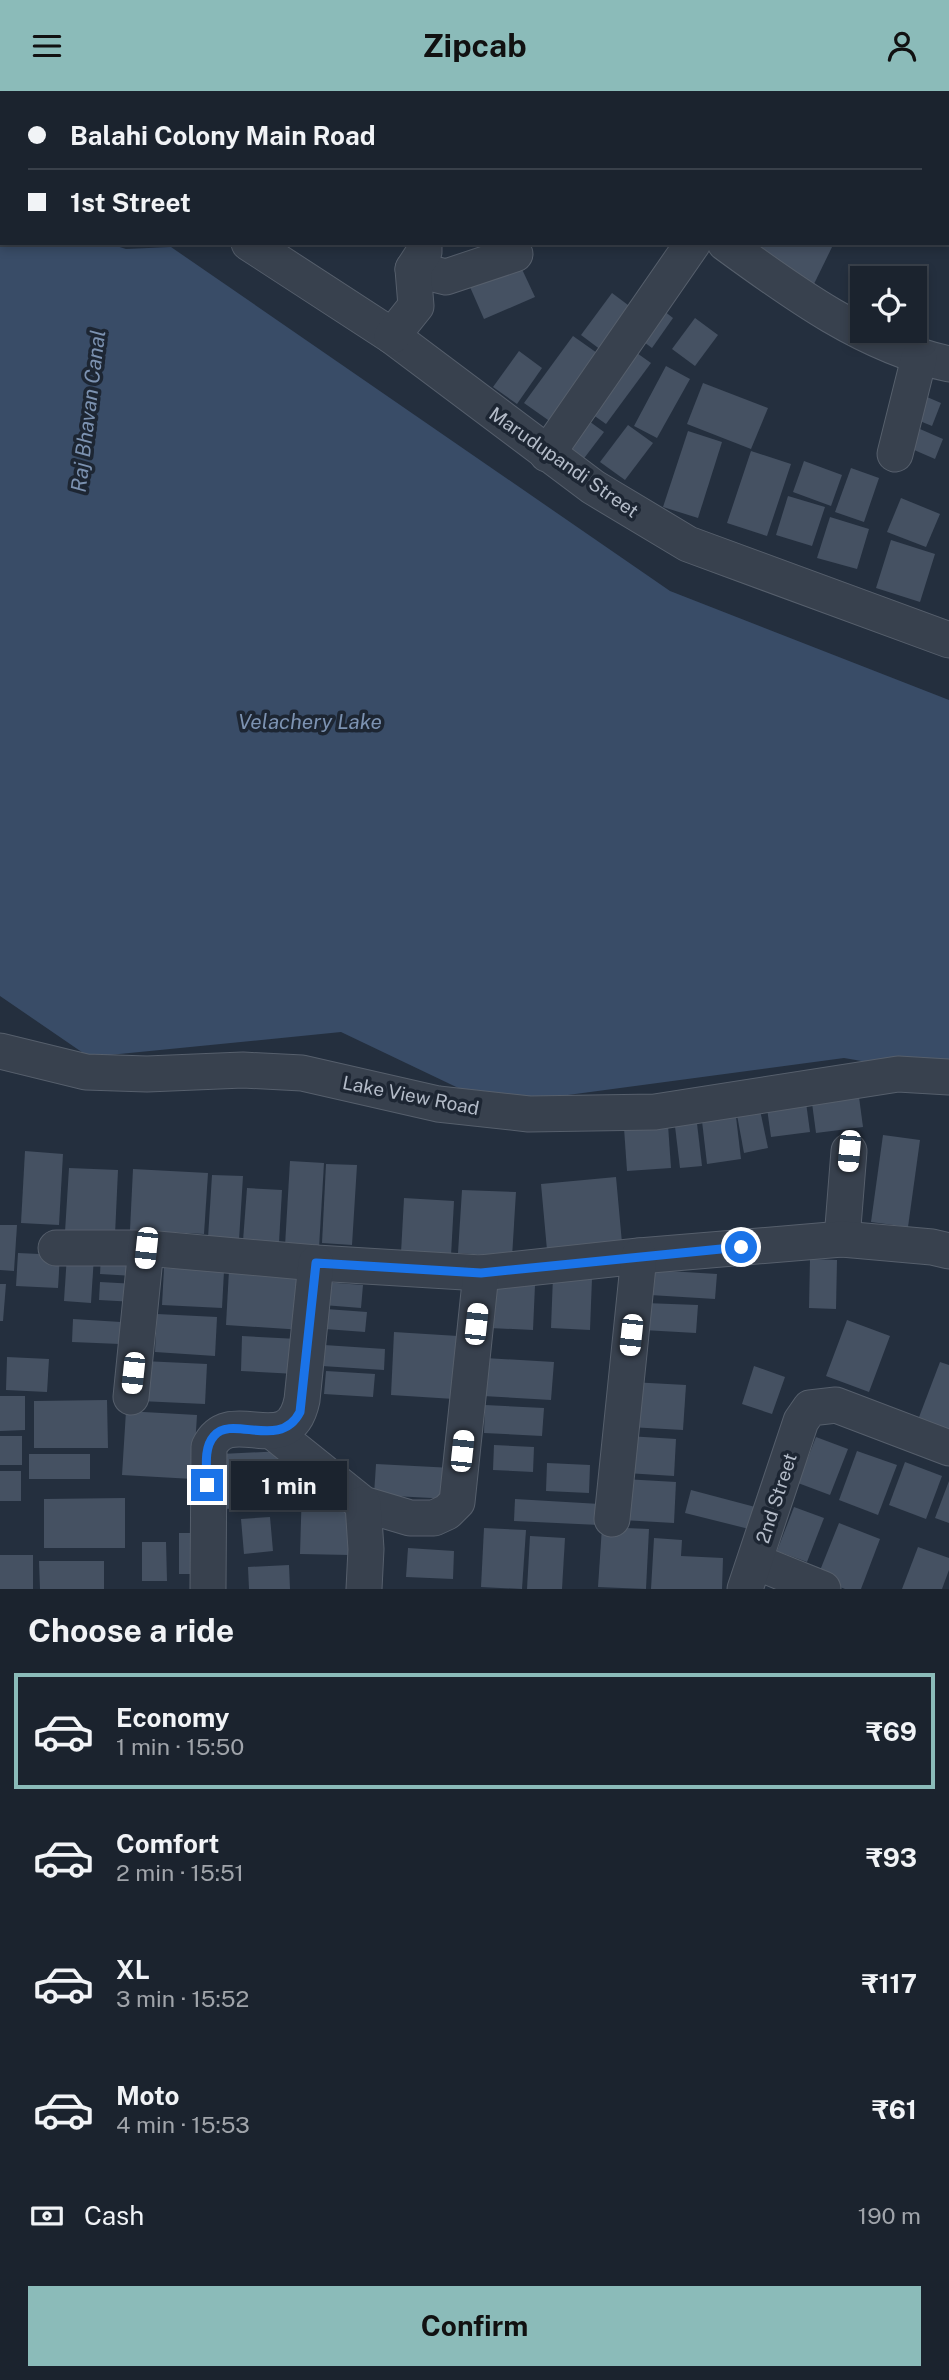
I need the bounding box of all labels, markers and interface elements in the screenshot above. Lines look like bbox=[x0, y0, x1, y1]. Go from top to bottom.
icon: menu bbox=[28, 27, 66, 65]
text: Zipcab bbox=[422, 27, 527, 64]
icon: person bbox=[883, 27, 921, 65]
text: Balahi Colony Main Road bbox=[70, 120, 375, 151]
text: 1st Street bbox=[70, 187, 191, 218]
map controls bbox=[850, 266, 927, 343]
button: locate bbox=[850, 266, 927, 343]
water label: Raj Bhavan Canal bbox=[66, 328, 110, 494]
street label: Marudupandi Street bbox=[485, 402, 643, 522]
water label: Velachery Lake bbox=[238, 709, 382, 734]
street label: Lake View Road bbox=[341, 1071, 481, 1119]
car bbox=[837, 1129, 862, 1173]
car bbox=[134, 1226, 159, 1270]
route start bbox=[725, 1231, 757, 1263]
car bbox=[464, 1302, 489, 1346]
car bbox=[619, 1313, 644, 1357]
car bbox=[121, 1351, 146, 1395]
car bbox=[450, 1429, 475, 1473]
street label: 2nd Street bbox=[751, 1450, 801, 1546]
callout: 1 min bbox=[232, 1461, 347, 1509]
route end bbox=[191, 1469, 223, 1501]
text: 1 min bbox=[261, 1472, 317, 1499]
text: Choose a ride bbox=[28, 1612, 234, 1649]
icon: car bbox=[32, 1700, 95, 1763]
text: Economy bbox=[116, 1702, 229, 1733]
text: ₹69 bbox=[866, 1716, 917, 1747]
text: 1 min · 15:50 bbox=[116, 1733, 244, 1760]
icon: car bbox=[32, 1826, 95, 1889]
text: Comfort bbox=[116, 1828, 219, 1859]
text: ₹93 bbox=[866, 1842, 917, 1873]
text: 2 min · 15:51 bbox=[116, 1859, 244, 1886]
icon: car bbox=[32, 1952, 95, 2015]
text: XL bbox=[116, 1954, 150, 1985]
text: ₹117 bbox=[862, 1968, 917, 1999]
text: 3 min · 15:52 bbox=[116, 1985, 249, 2012]
icon: car bbox=[32, 2078, 95, 2141]
text: Moto bbox=[116, 2080, 179, 2111]
text: ₹61 bbox=[872, 2094, 917, 2125]
text: 4 min · 15:53 bbox=[116, 2111, 250, 2138]
icon: cash bbox=[28, 2197, 66, 2235]
text: Cash bbox=[84, 2200, 144, 2231]
text: 190 m bbox=[858, 2202, 921, 2229]
button: Confirm bbox=[28, 2286, 921, 2366]

